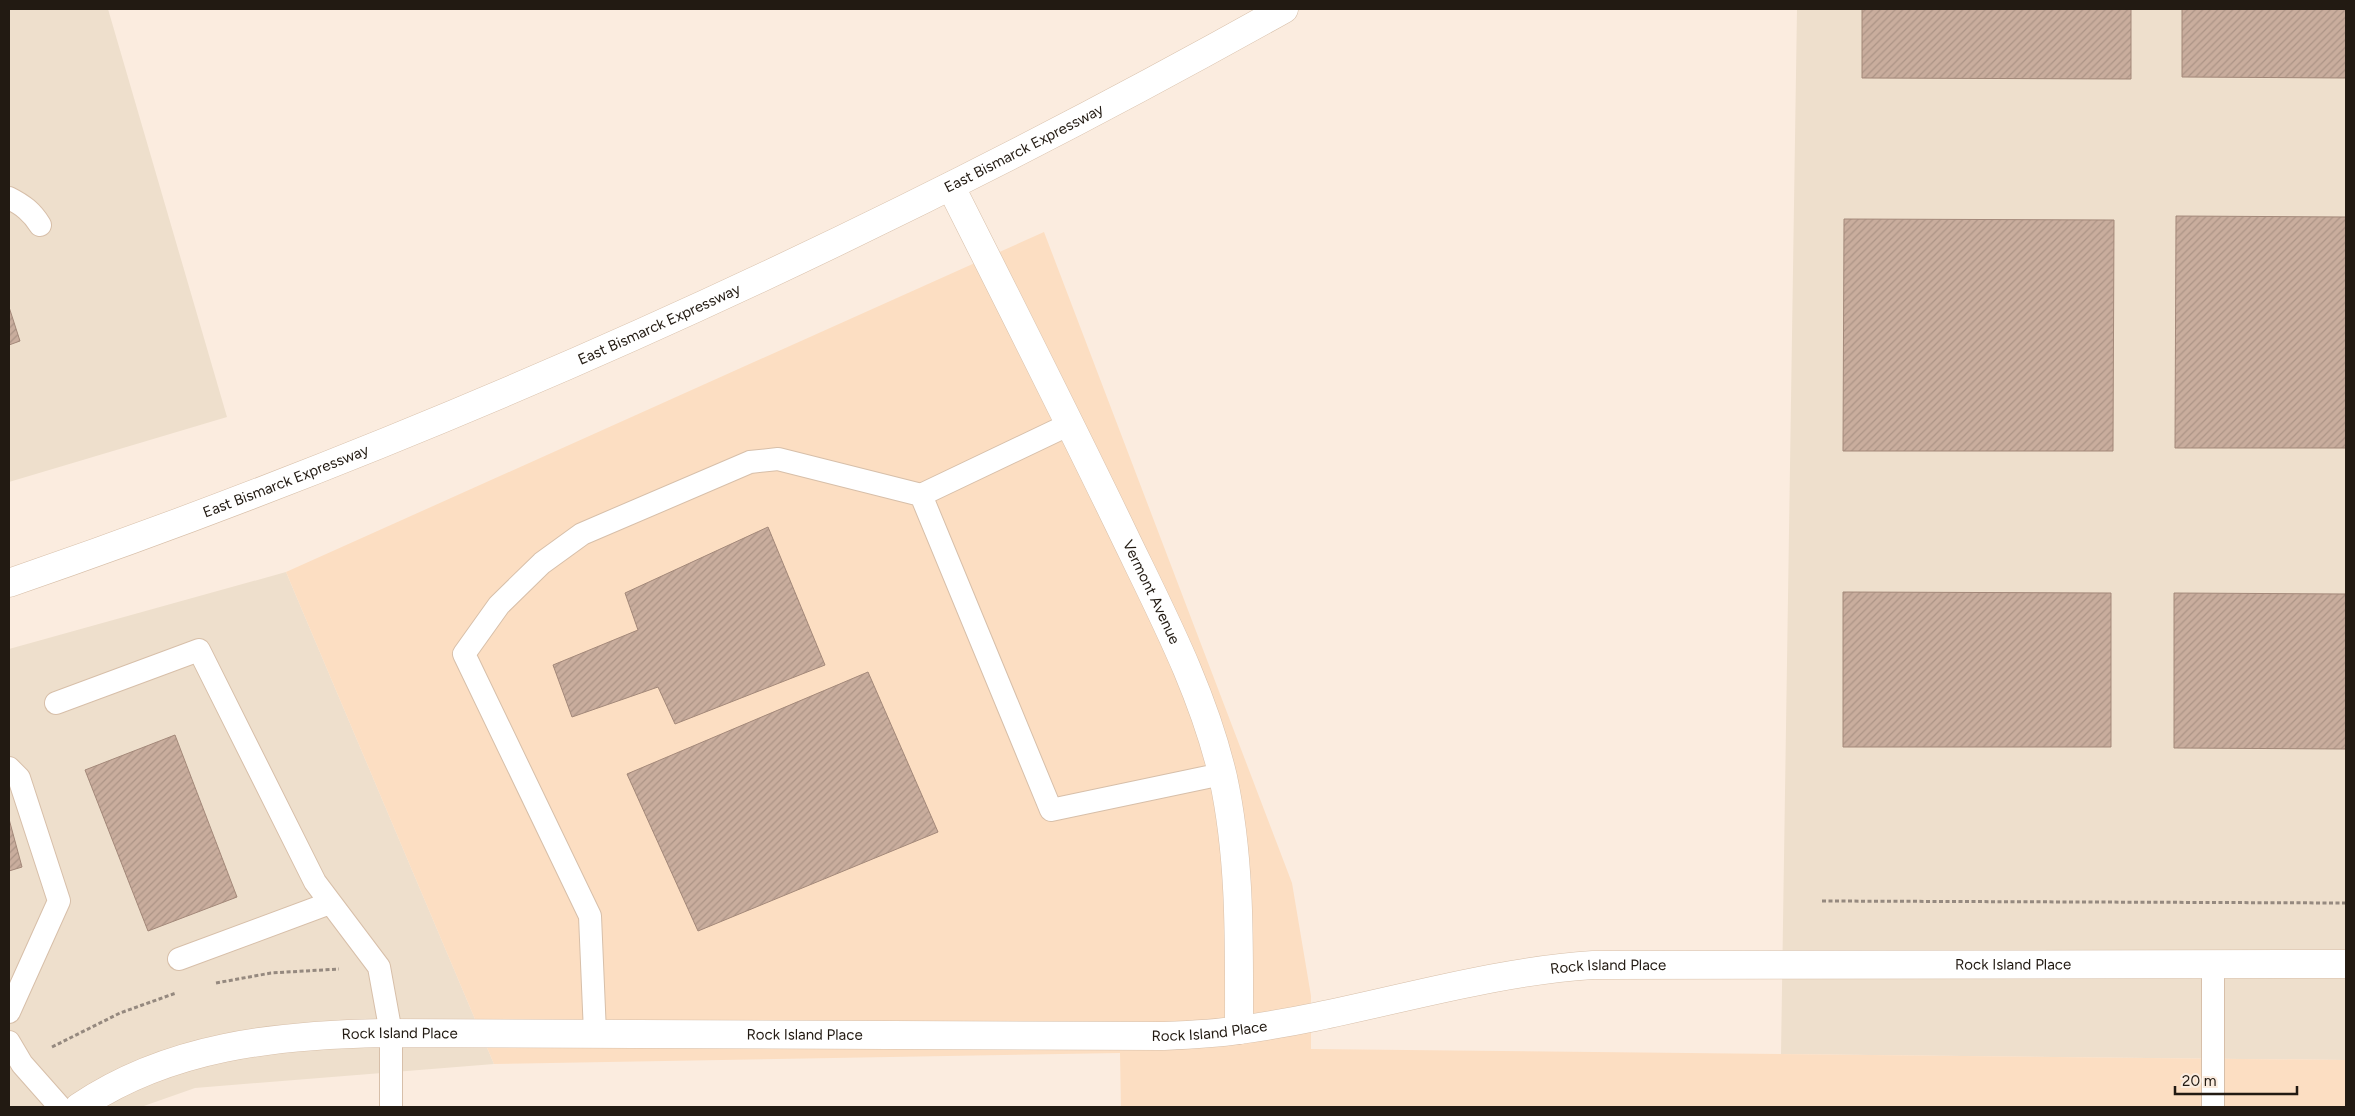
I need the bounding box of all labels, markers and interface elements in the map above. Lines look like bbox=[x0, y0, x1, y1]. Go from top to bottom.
street label: East Bismarck Expressway bbox=[941, 100, 1107, 197]
street label: East Bismarck Expressway bbox=[575, 280, 743, 369]
street label: East Bismarck Expressway bbox=[200, 441, 371, 521]
street label: Vermont Avenue bbox=[1119, 537, 1184, 647]
street label: Rock Island Place bbox=[1955, 955, 2071, 974]
street label: Rock Island Place bbox=[1549, 956, 1666, 978]
street label: Rock Island Place bbox=[1151, 1017, 1268, 1045]
street label: Rock Island Place bbox=[341, 1024, 458, 1043]
street label: Rock Island Place bbox=[746, 1025, 863, 1044]
scale bar bbox=[2175, 1064, 2298, 1096]
text: 20 m bbox=[2182, 1072, 2216, 1090]

